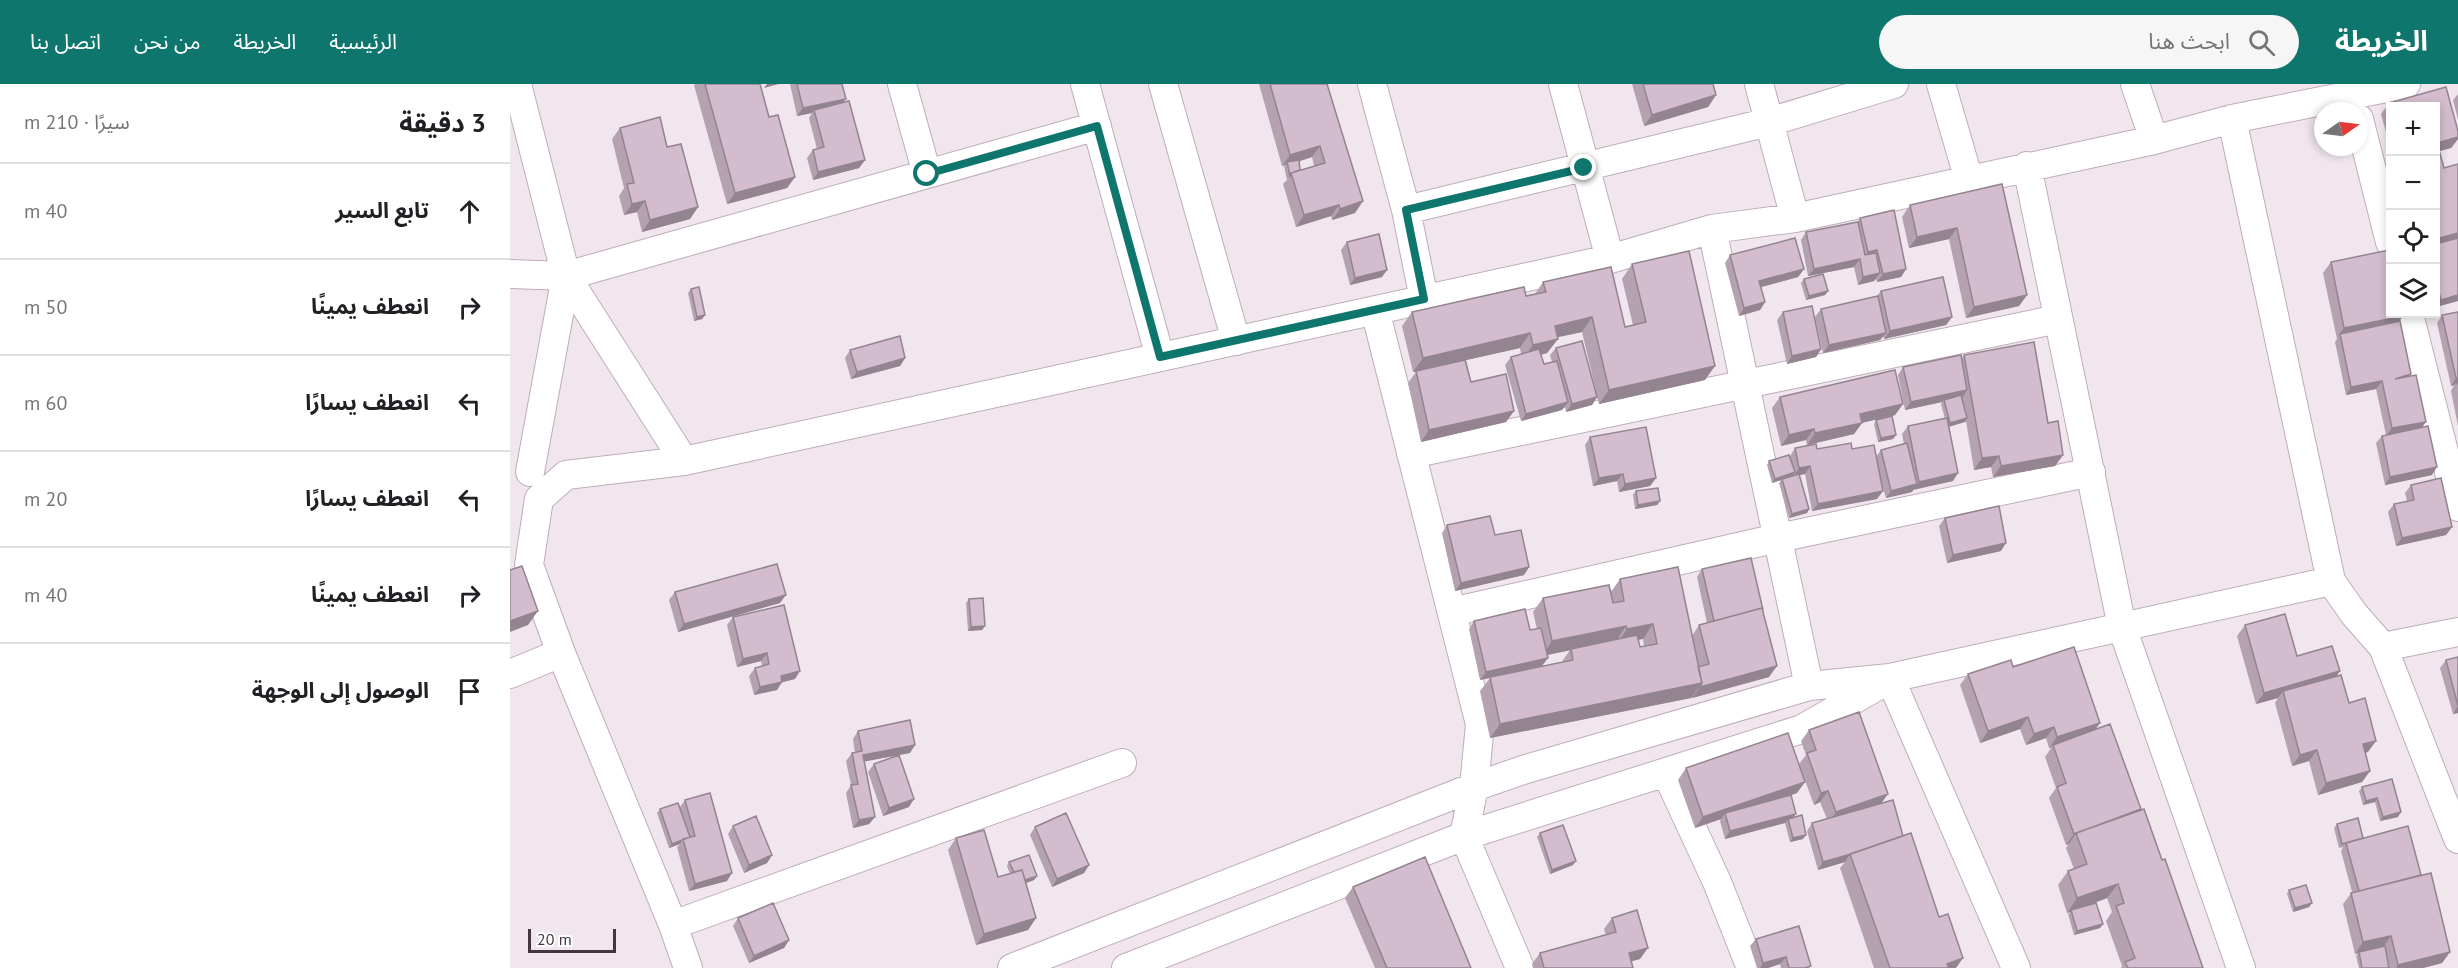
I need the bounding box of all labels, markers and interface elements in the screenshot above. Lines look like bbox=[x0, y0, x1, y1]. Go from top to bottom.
search box bbox=[1879, 15, 2299, 69]
text: الخريطة bbox=[2335, 22, 2428, 59]
icon: search bbox=[2245, 26, 2278, 59]
text: ابحث هنا bbox=[2148, 27, 2230, 55]
text: اتصل بنا bbox=[30, 28, 101, 55]
text: من نحن bbox=[134, 28, 200, 55]
text: الخريطة bbox=[233, 28, 296, 55]
text: الرئيسية bbox=[329, 28, 397, 55]
north arrow bbox=[2314, 102, 2368, 156]
map controls bbox=[2386, 102, 2440, 318]
button: + bbox=[2386, 102, 2440, 156]
text: 3 دقيقة bbox=[399, 106, 486, 139]
text: سيرًا · 210 m bbox=[24, 109, 130, 135]
route end bbox=[1570, 154, 1596, 180]
button: − bbox=[2386, 156, 2440, 210]
route start bbox=[913, 160, 939, 186]
icon: ahead bbox=[453, 195, 486, 228]
text: تابع السير bbox=[335, 196, 429, 224]
text: 40 m bbox=[24, 198, 67, 224]
button: locate bbox=[2386, 210, 2440, 264]
button: layers bbox=[2386, 264, 2440, 318]
icon: right bbox=[453, 291, 486, 324]
text: انعطف يمينًا bbox=[311, 292, 429, 320]
text: 50 m bbox=[24, 294, 67, 320]
icon: left bbox=[453, 387, 486, 420]
text: انعطف يسارًا bbox=[305, 388, 429, 416]
text: 60 m bbox=[24, 390, 67, 416]
icon: left bbox=[453, 483, 486, 516]
text: انعطف يسارًا bbox=[305, 484, 429, 512]
text: 20 m bbox=[24, 486, 67, 512]
icon: right bbox=[453, 579, 486, 612]
text: انعطف يمينًا bbox=[311, 580, 429, 608]
text: 40 m bbox=[24, 582, 67, 608]
icon: arrive bbox=[453, 675, 486, 708]
text: الوصول إلى الوجهة bbox=[252, 676, 429, 704]
scale bar bbox=[528, 926, 616, 954]
text: 20 m bbox=[537, 929, 572, 949]

